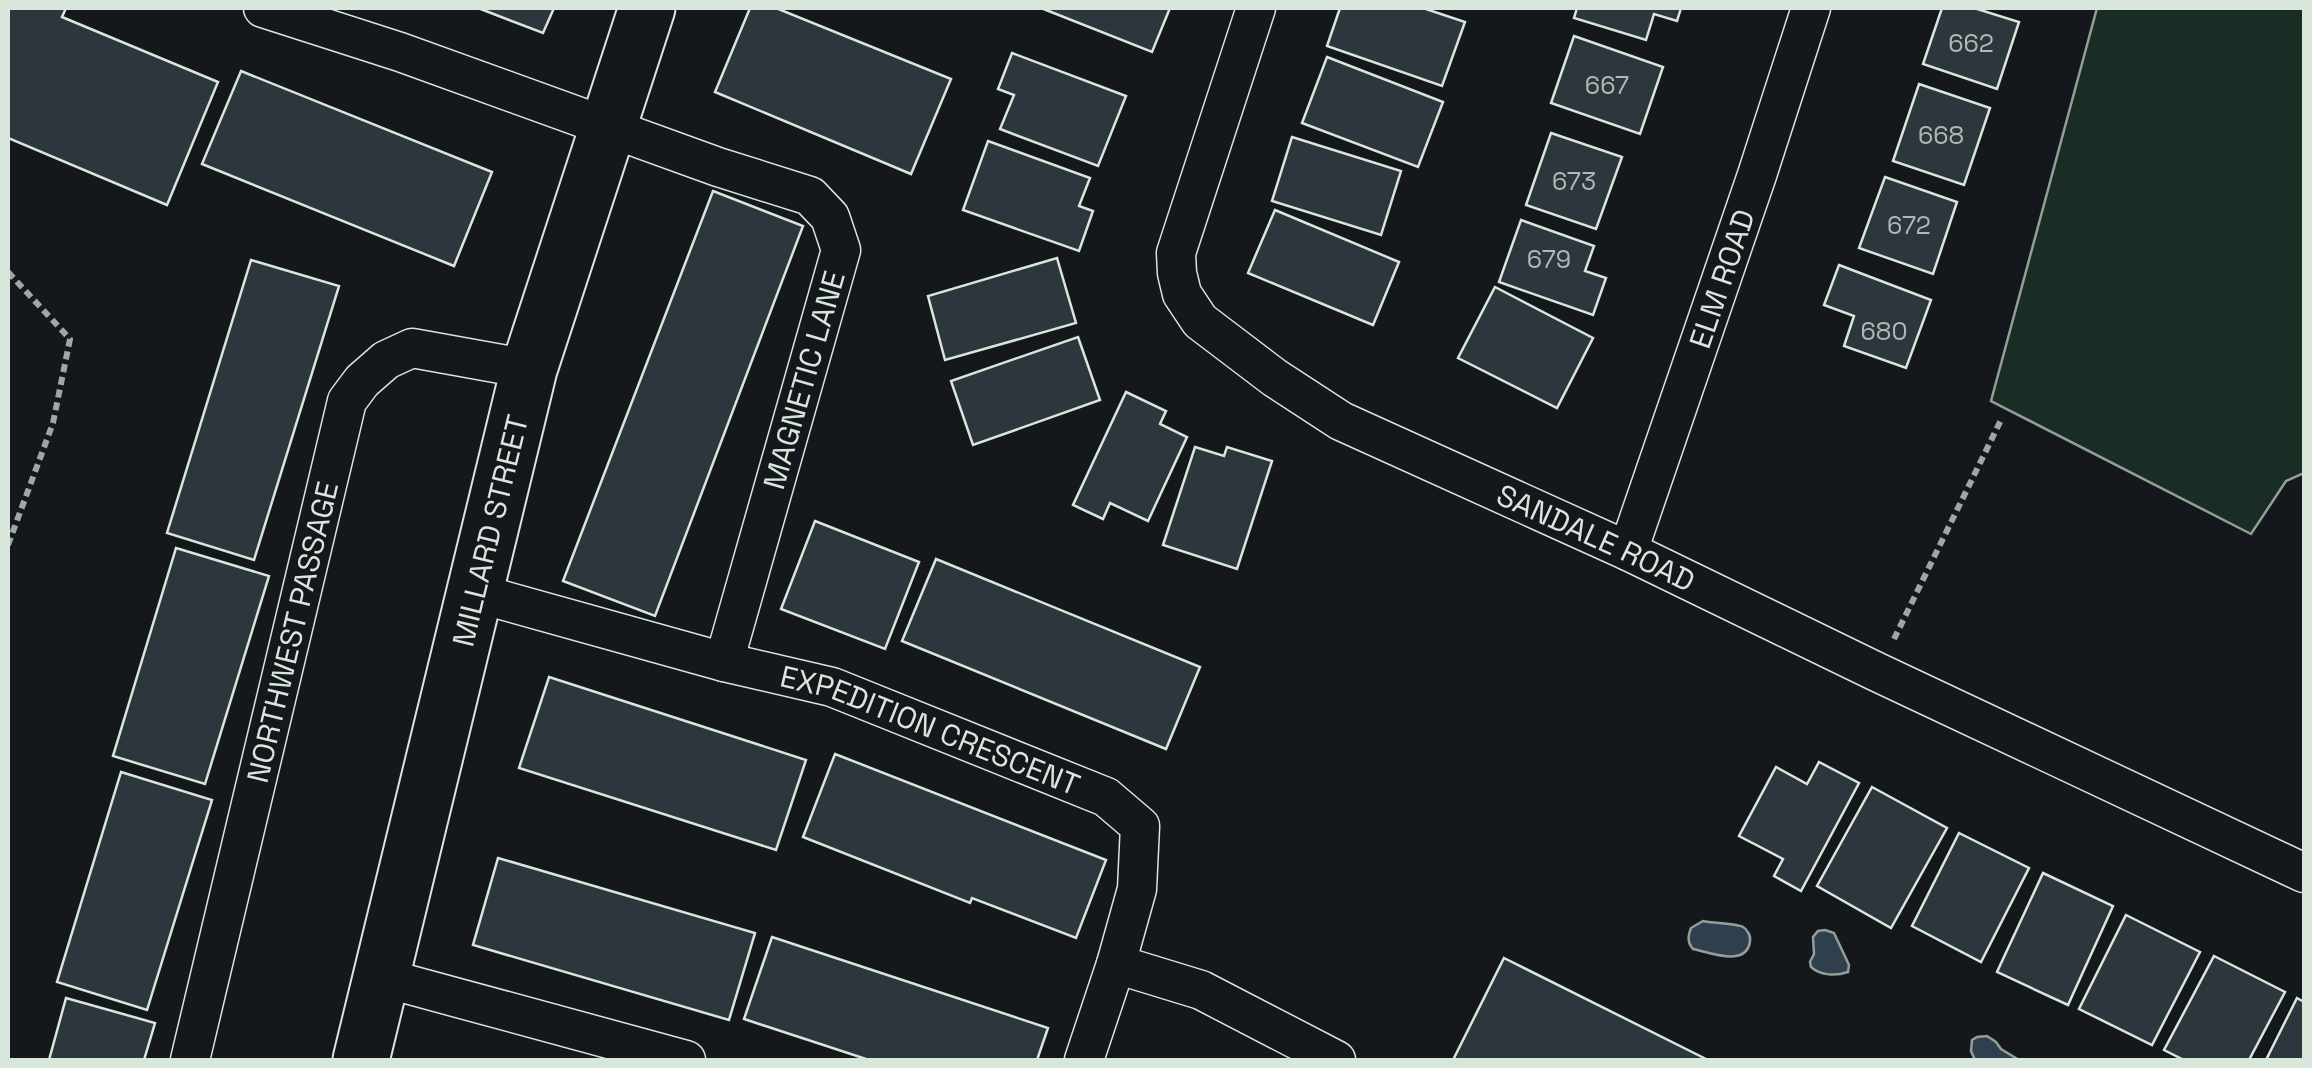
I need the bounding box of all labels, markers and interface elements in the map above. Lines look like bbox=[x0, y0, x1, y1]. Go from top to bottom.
house number: 662 bbox=[1948, 27, 1994, 59]
house number: 667 bbox=[1585, 69, 1629, 101]
house number: 668 bbox=[1918, 119, 1964, 151]
house number: 673 bbox=[1552, 165, 1596, 197]
street label: ELM ROAD bbox=[1680, 204, 1763, 353]
house number: 672 bbox=[1887, 209, 1931, 241]
house number: 679 bbox=[1527, 243, 1571, 275]
street label: MAGNETIC LANE bbox=[754, 266, 854, 494]
house number: 680 bbox=[1861, 315, 1907, 347]
street label: MILLARD STREET bbox=[443, 411, 537, 650]
street label: SANDALE ROAD bbox=[1491, 475, 1702, 600]
street label: NORTHWEST PASSAGE bbox=[237, 477, 347, 786]
street label: EXPEDITION CRESCENT bbox=[776, 656, 1086, 804]

